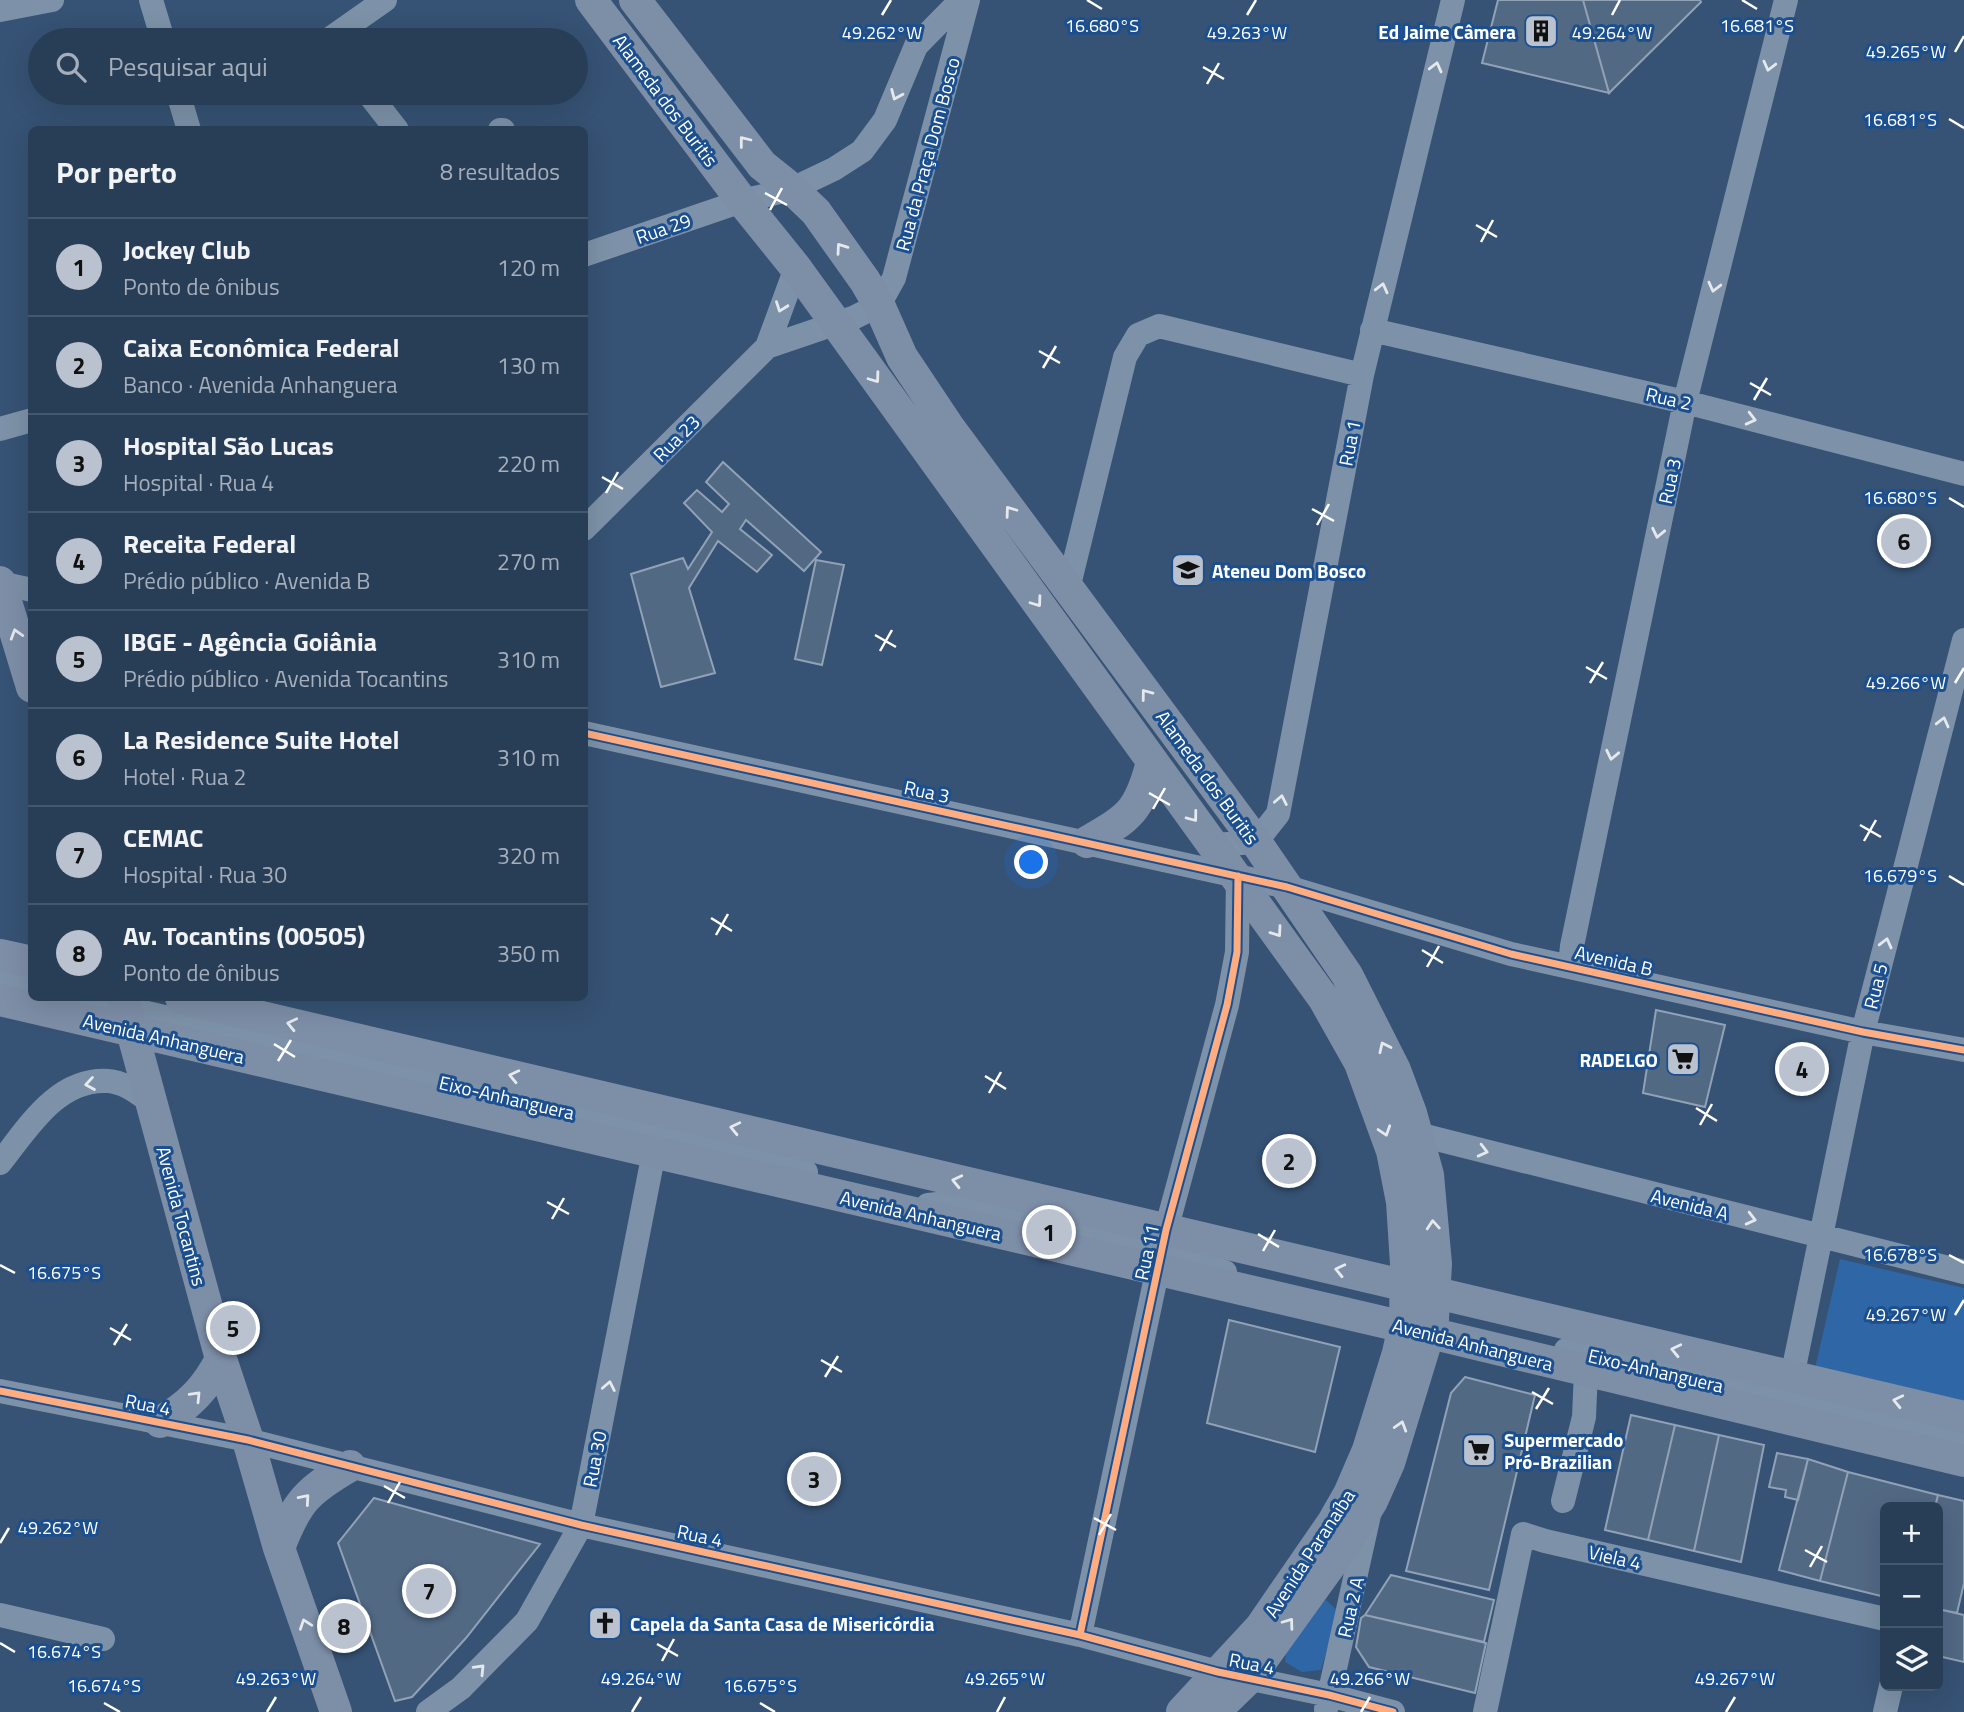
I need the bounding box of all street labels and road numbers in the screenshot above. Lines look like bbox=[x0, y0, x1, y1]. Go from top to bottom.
street label: Alameda dos Buritis bbox=[606, 27, 726, 173]
street label: Rua da Praça Dom Bosco bbox=[887, 54, 967, 254]
street label: Rua 29 bbox=[631, 205, 695, 251]
street label: Rua 2 bbox=[1643, 379, 1695, 417]
street label: Rua 23 bbox=[646, 408, 706, 468]
street label: Rua 1 bbox=[1330, 418, 1368, 468]
street label: Rua 3 bbox=[1650, 455, 1688, 507]
street label: Alameda dos Buritis bbox=[1149, 704, 1267, 850]
street label: Rua 3 bbox=[901, 772, 953, 810]
street label: Avenida B bbox=[1572, 937, 1656, 983]
street label: Rua 5 bbox=[1855, 960, 1895, 1012]
street label: Avenida Anhanguera bbox=[81, 1005, 248, 1071]
street label: Eixo-Anhanguera bbox=[436, 1067, 578, 1127]
street label: Avenida Tocantins bbox=[149, 1143, 215, 1289]
street label: Avenida A bbox=[1648, 1180, 1732, 1228]
street label: Avenida Anhanguera bbox=[838, 1182, 1005, 1248]
street label: Rua 11 bbox=[1126, 1221, 1166, 1283]
street label: Avenida Anhanguera bbox=[1390, 1310, 1557, 1378]
street label: Eixo-Anhanguera bbox=[1585, 1340, 1727, 1400]
street label: Rua 4 bbox=[123, 1385, 173, 1423]
street label: Rua 30 bbox=[574, 1428, 614, 1490]
street label: Avenida Paranaíba bbox=[1257, 1483, 1362, 1623]
street label: Rua 4 bbox=[674, 1516, 726, 1554]
street label: Viela 4 bbox=[1586, 1537, 1644, 1577]
street label: Rua 2 A bbox=[1329, 1574, 1371, 1640]
street label: Rua 4 bbox=[1227, 1644, 1277, 1682]

